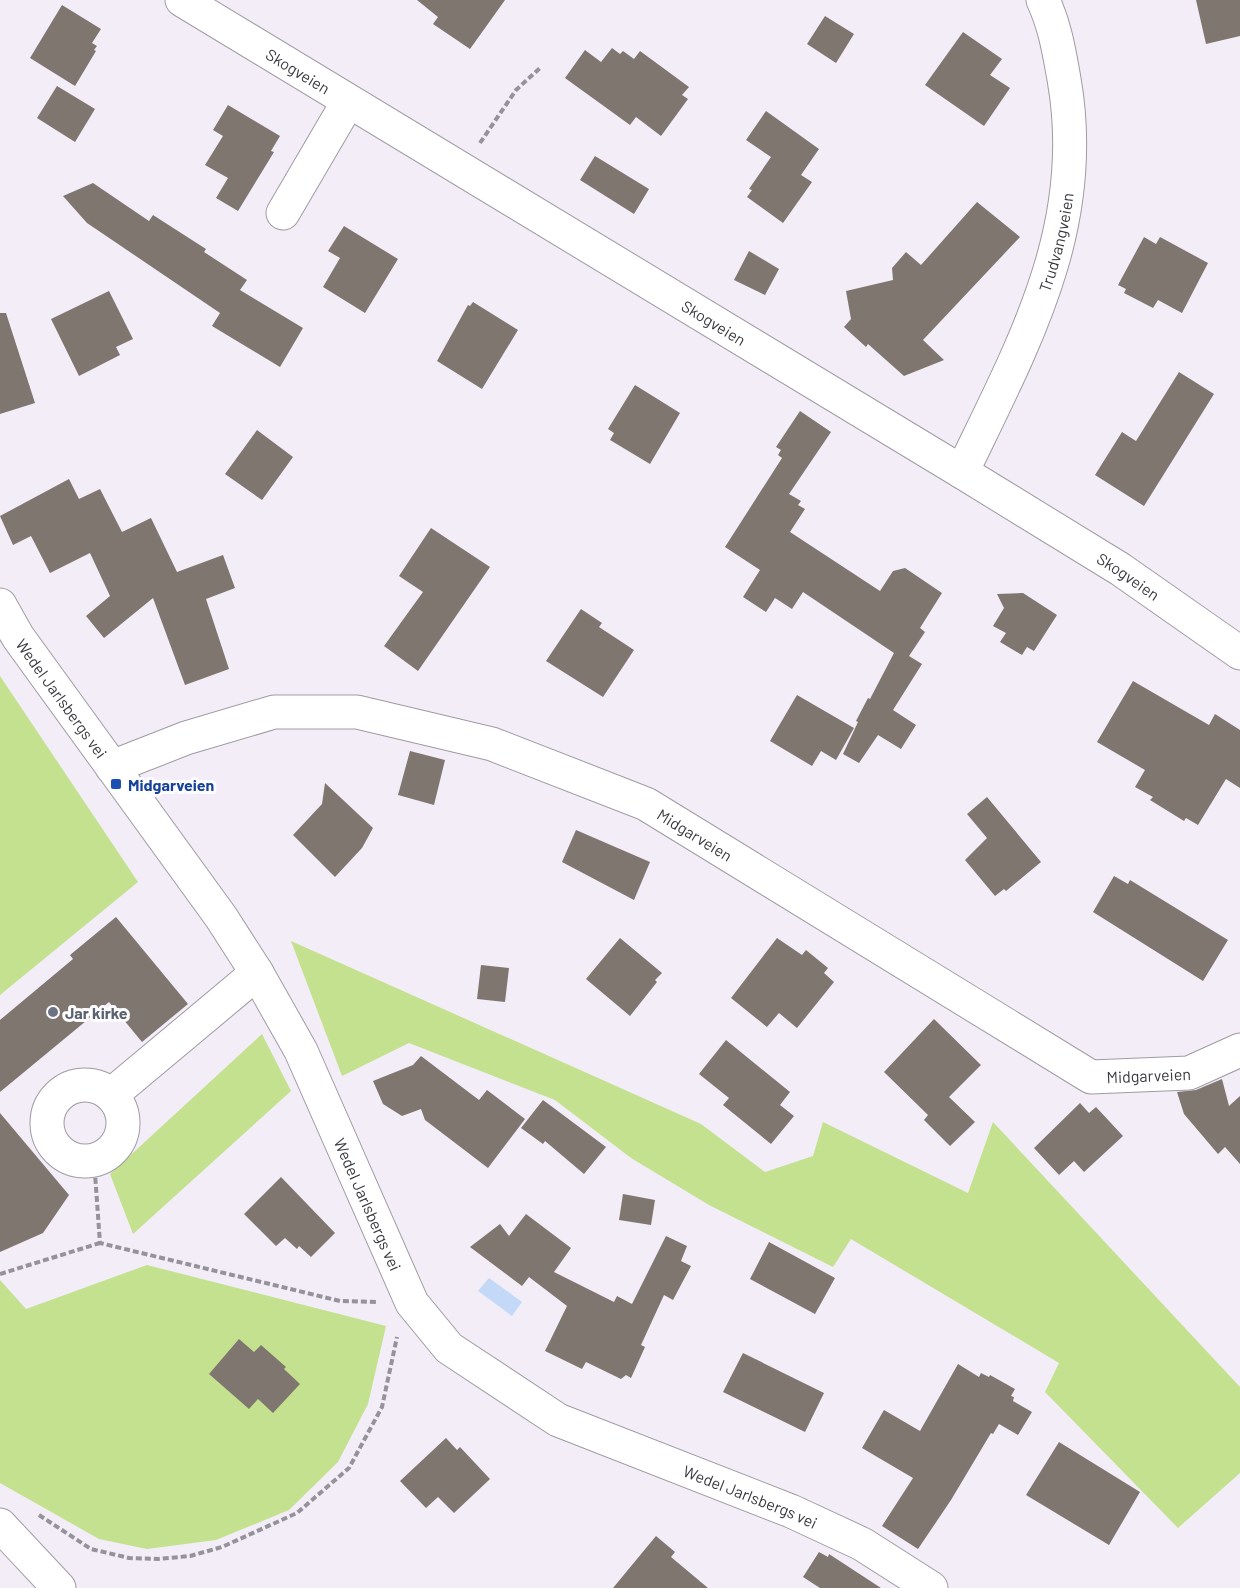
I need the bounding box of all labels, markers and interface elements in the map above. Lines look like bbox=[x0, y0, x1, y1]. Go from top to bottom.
street label: Skogveien bbox=[263, 44, 334, 97]
street label: Trudvangveien bbox=[1034, 192, 1076, 294]
street label: Skogveien bbox=[679, 295, 750, 349]
street label: Skogveien bbox=[1094, 548, 1164, 604]
street label: Wedel Jarlsbergs vei bbox=[13, 635, 112, 761]
place label: Midgarveien bbox=[128, 775, 214, 794]
marker: Midgarveien bbox=[109, 777, 123, 791]
street label: Midgarveien bbox=[654, 804, 736, 864]
place label: Jar kirke bbox=[65, 1003, 128, 1022]
marker: Jar kirke bbox=[46, 1005, 60, 1019]
street label: Midgarveien bbox=[1106, 1063, 1191, 1086]
street label: Wedel Jarlsbergs vei bbox=[331, 1135, 406, 1273]
street label: Wedel Jarlsbergs vei bbox=[681, 1461, 821, 1532]

